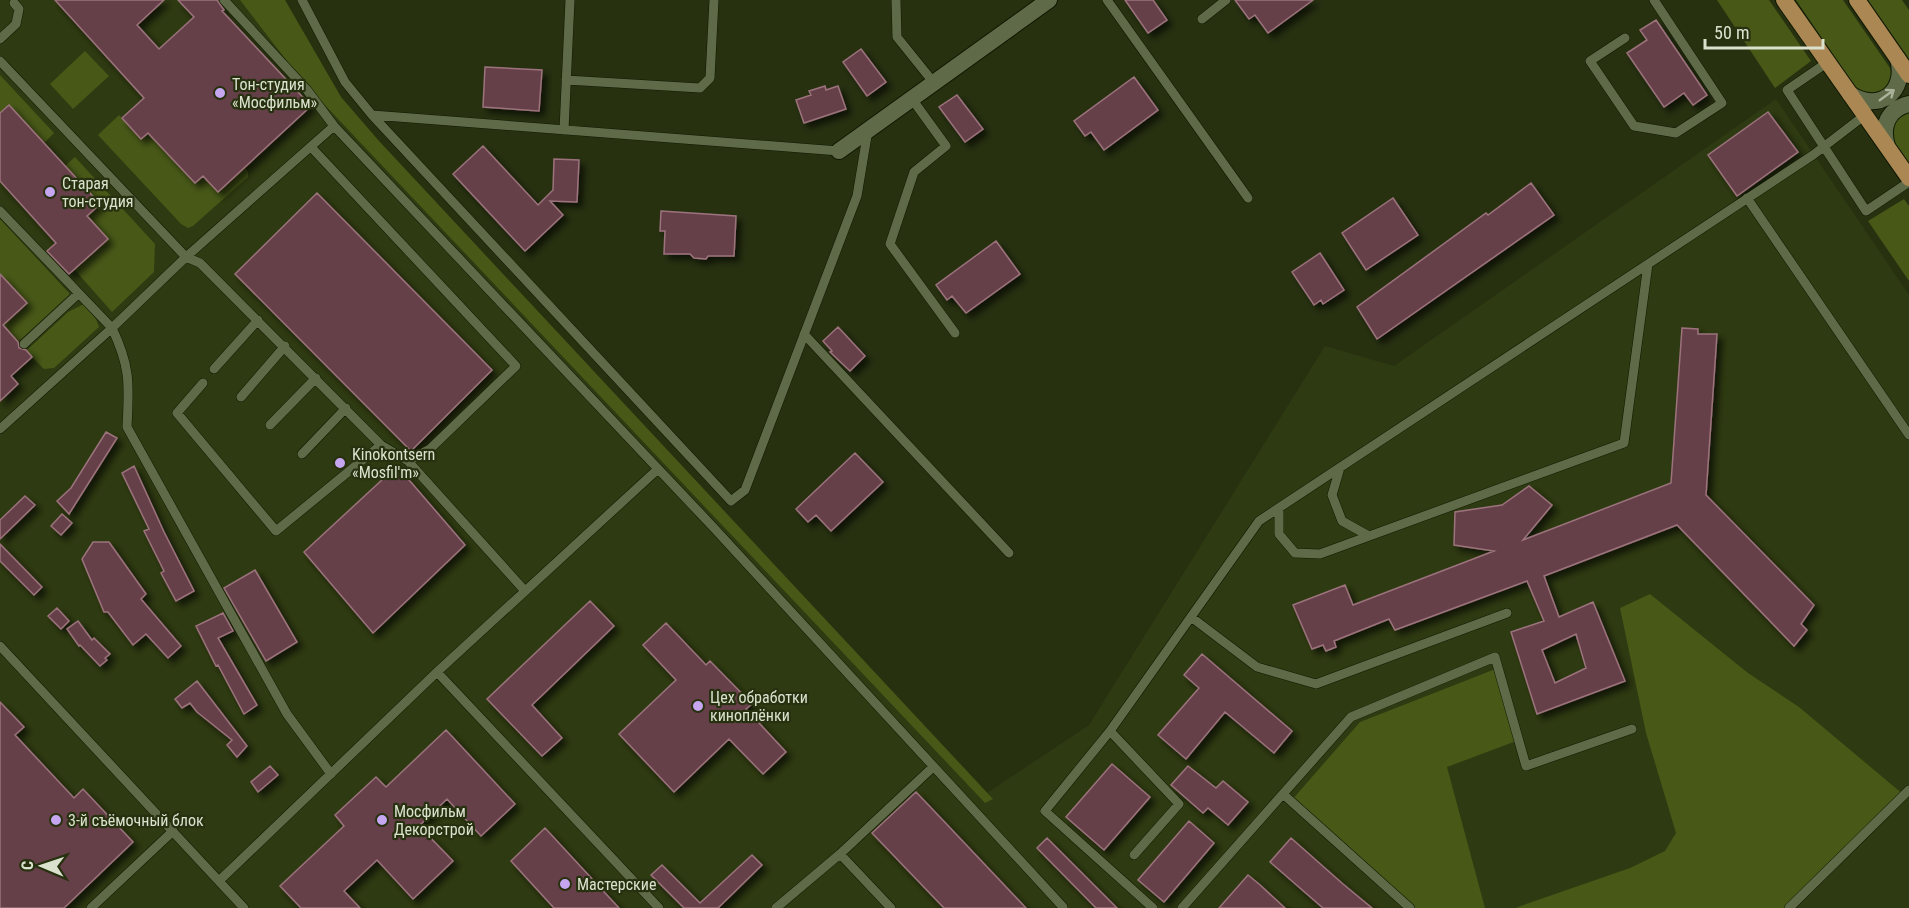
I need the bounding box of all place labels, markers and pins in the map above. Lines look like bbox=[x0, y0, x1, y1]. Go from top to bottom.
place label: Тон-студия «Мосфильм» bbox=[232, 75, 318, 112]
marker: Тон-студия «Мосфильм» bbox=[213, 86, 227, 100]
place label: Старая тон-студия bbox=[62, 174, 134, 211]
marker: Старая тон-студия bbox=[43, 185, 57, 199]
place label: Kinokontsern «Mosfil'm» bbox=[352, 445, 435, 482]
marker: Kinokontsern «Mosfil'm» bbox=[333, 456, 347, 470]
place label: Цех обработки киноплёнки bbox=[710, 688, 808, 725]
marker: Цех обработки киноплёнки bbox=[691, 699, 705, 713]
place label: Мосфильм Декорстрой bbox=[394, 802, 474, 839]
place label: 3-й съёмочный блок bbox=[68, 811, 204, 830]
marker: 3-й съёмочный блок bbox=[49, 813, 63, 827]
marker: Мосфильм Декорстрой bbox=[375, 813, 389, 827]
place label: Мастерские bbox=[577, 875, 656, 894]
marker: Мастерские bbox=[558, 877, 572, 891]

